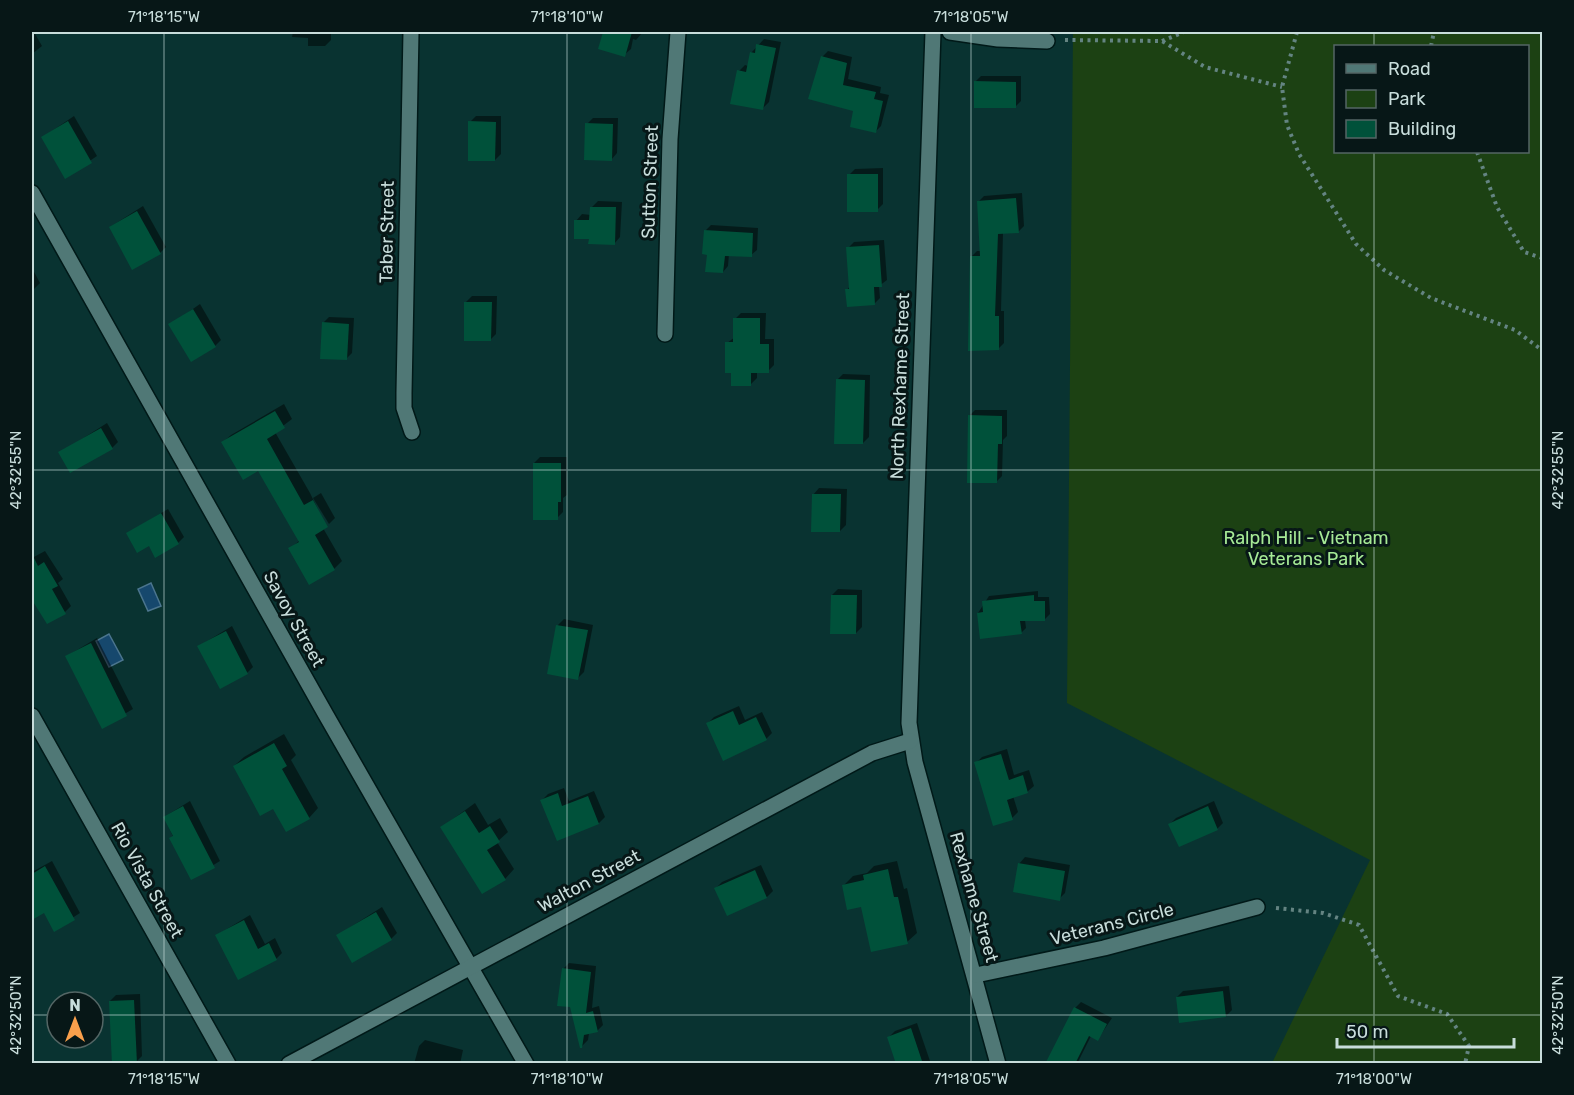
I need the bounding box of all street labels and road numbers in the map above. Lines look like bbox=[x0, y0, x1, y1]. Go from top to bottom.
street label: Sutton Street bbox=[637, 125, 663, 239]
street label: Taber Street bbox=[375, 181, 399, 283]
street label: North Rexhame Street bbox=[886, 292, 914, 480]
street label: Savoy Street bbox=[259, 567, 329, 671]
street label: Rio Vista Street bbox=[106, 818, 188, 942]
street label: Rexhame Street bbox=[945, 829, 1003, 965]
street label: Walton Street bbox=[534, 845, 644, 917]
street label: Veterans Circle bbox=[1048, 898, 1176, 950]

